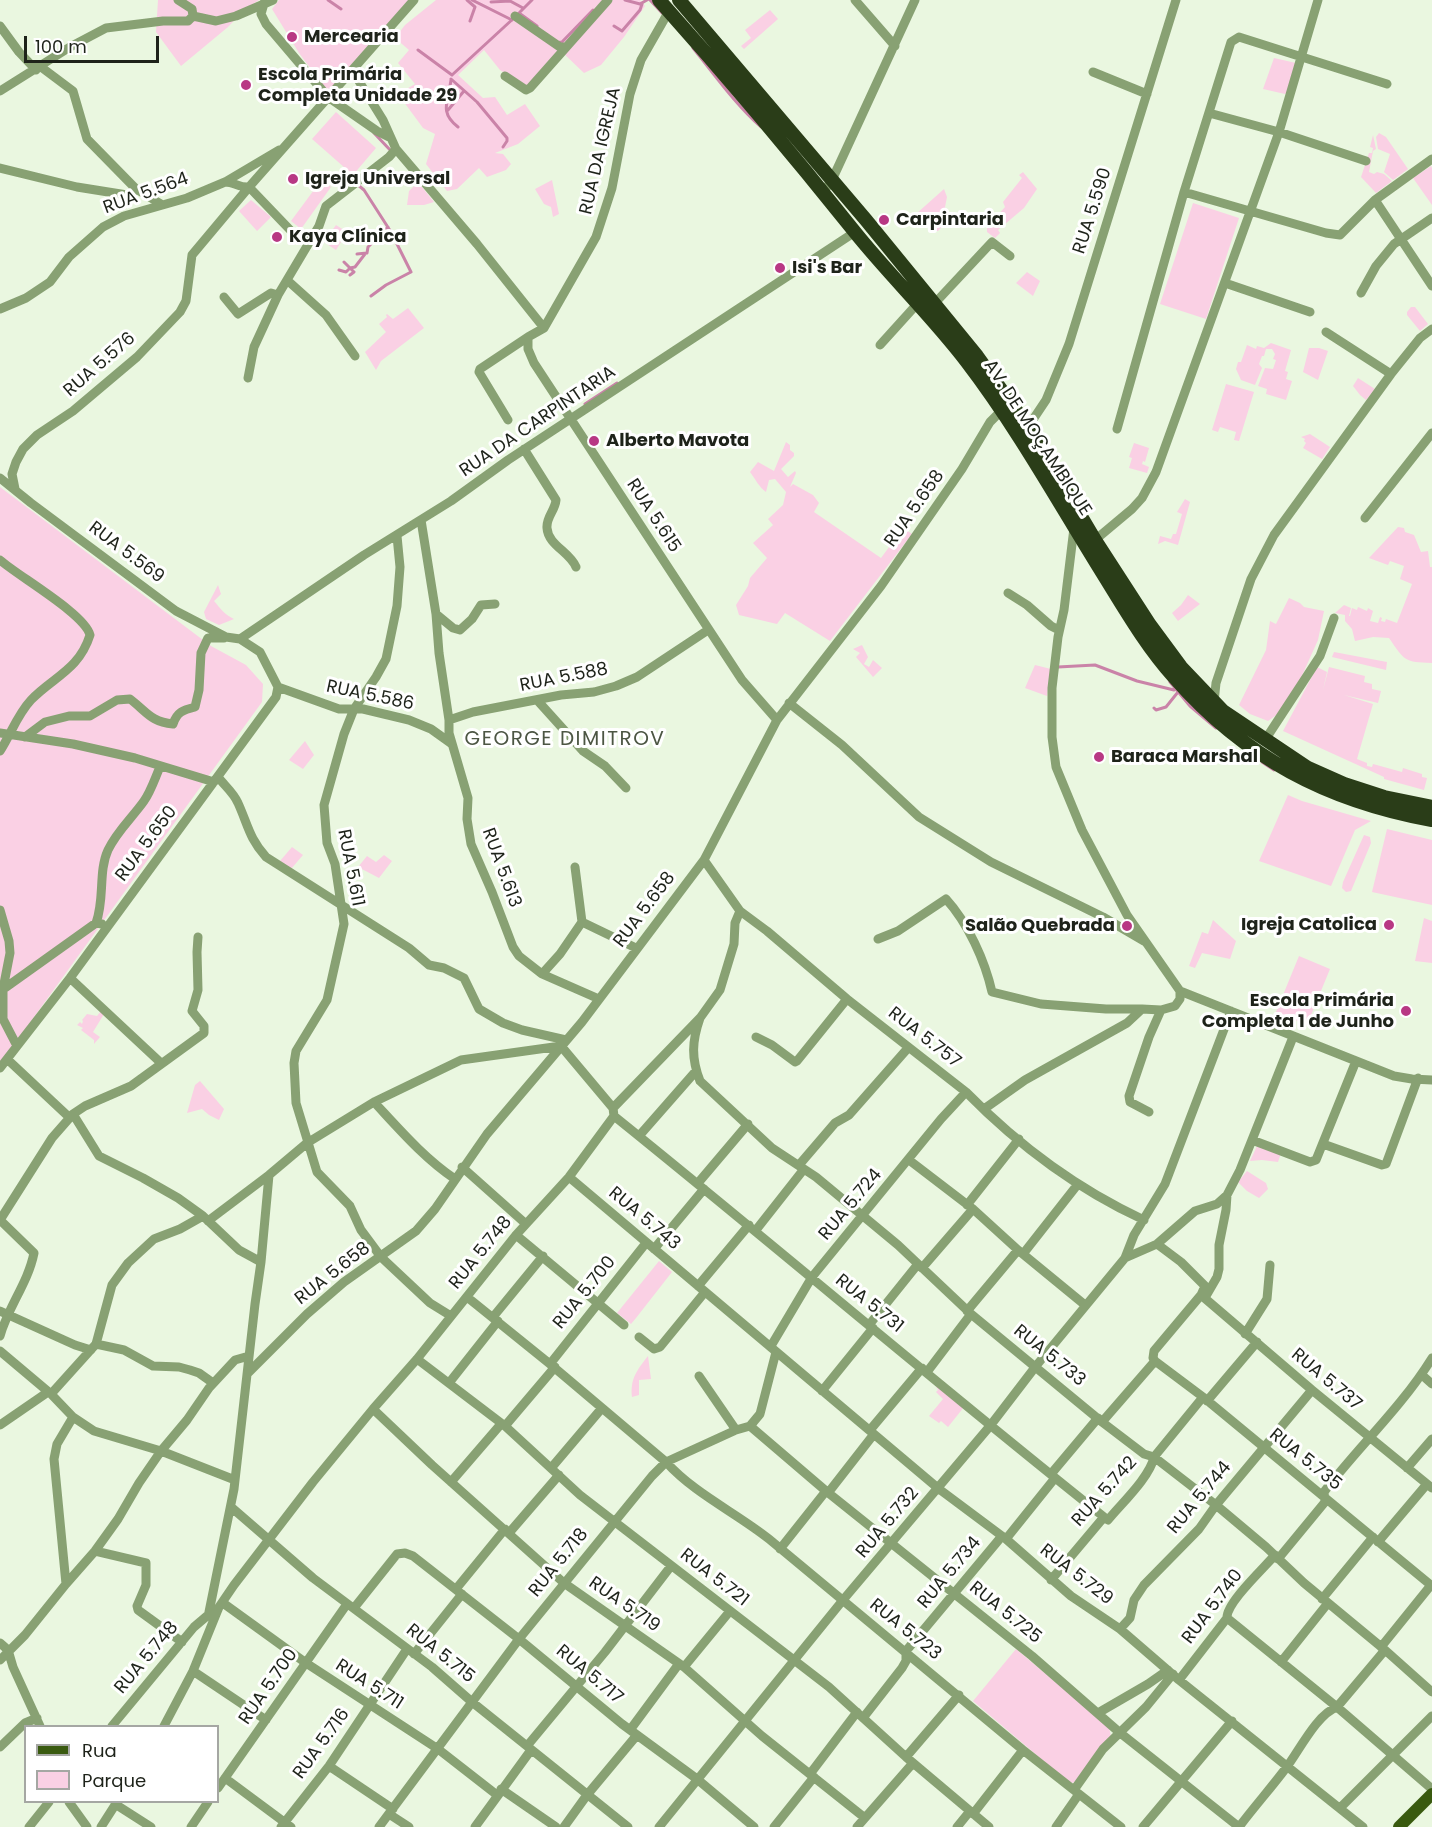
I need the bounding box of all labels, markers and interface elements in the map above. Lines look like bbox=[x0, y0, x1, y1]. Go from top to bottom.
scale bar bbox=[27, 24, 162, 62]
place label: Mercearia bbox=[304, 26, 399, 48]
marker: Mercearia bbox=[285, 30, 299, 44]
text: 100 m bbox=[35, 34, 87, 59]
place label: Escola Primária Completa Unidade 29 bbox=[258, 64, 457, 106]
marker: Escola Primária Completa Unidade 29 bbox=[239, 78, 253, 92]
street label: RUA DA IGREJA bbox=[576, 85, 626, 217]
street label: RUA 5.590 bbox=[1069, 165, 1117, 257]
place label: Igreja Universal bbox=[305, 168, 450, 190]
street label: RUA 5.564 bbox=[100, 169, 192, 219]
marker: Igreja Universal bbox=[286, 172, 300, 186]
place label: Carpintaria bbox=[896, 209, 1004, 231]
marker: Carpintaria bbox=[877, 213, 891, 227]
place label: Kaya Clínica bbox=[289, 226, 407, 248]
marker: Kaya Clínica bbox=[270, 230, 284, 244]
place label: Isi's Bar bbox=[792, 257, 862, 279]
marker: Isi's Bar bbox=[773, 261, 787, 275]
street label: RUA 5.576 bbox=[60, 328, 140, 402]
street label: AV. DE MOÇAMBIQUE bbox=[978, 356, 1096, 520]
street label: RUA DA CARPINTARIA bbox=[456, 362, 620, 482]
place label: Alberto Mavota bbox=[606, 430, 749, 452]
marker: Alberto Mavota bbox=[587, 434, 601, 448]
street label: RUA 5.658 bbox=[881, 466, 949, 552]
street label: RUA 5.615 bbox=[621, 475, 685, 557]
street label: RUA 5.569 bbox=[84, 518, 168, 588]
street label: RUA 5.588 bbox=[518, 659, 610, 697]
street label: RUA 5.586 bbox=[324, 676, 416, 716]
district label: GEORGE DIMITROV bbox=[465, 728, 665, 752]
place label: Baraca Marshal bbox=[1111, 746, 1258, 768]
marker: Baraca Marshal bbox=[1092, 750, 1106, 764]
street label: RUA 5.650 bbox=[112, 802, 182, 886]
street label: RUA 5.613 bbox=[477, 825, 525, 911]
street label: RUA 5.611 bbox=[332, 828, 368, 908]
street label: RUA 5.658 bbox=[610, 868, 680, 952]
place label: Igreja Catolica bbox=[1241, 914, 1377, 936]
place label: Salão Quebrada bbox=[965, 915, 1115, 937]
marker: Igreja Catolica bbox=[1382, 918, 1396, 932]
marker: Salão Quebrada bbox=[1120, 919, 1134, 933]
place label: Escola Primária Completa 1 de Junho bbox=[1202, 990, 1394, 1032]
street label: RUA 5.757 bbox=[883, 1003, 965, 1073]
marker: Escola Primária Completa 1 de Junho bbox=[1399, 1004, 1413, 1018]
street label: RUA 5.724 bbox=[815, 1165, 887, 1245]
street label: RUA 5.743 bbox=[604, 1183, 684, 1255]
street label: RUA 5.748 bbox=[445, 1212, 517, 1294]
street label: RUA 5.658 bbox=[291, 1238, 375, 1310]
street label: RUA 5.700 bbox=[549, 1252, 621, 1334]
street label: RUA 5.731 bbox=[831, 1270, 907, 1338]
street label: RUA 5.733 bbox=[1009, 1320, 1089, 1392]
street label: RUA 5.737 bbox=[1286, 1344, 1366, 1416]
street label: RUA 5.735 bbox=[1264, 1424, 1346, 1496]
street label: RUA 5.742 bbox=[1068, 1453, 1142, 1531]
street label: RUA 5.744 bbox=[1164, 1458, 1236, 1538]
street label: RUA 5.732 bbox=[852, 1483, 924, 1563]
street label: RUA 5.718 bbox=[525, 1524, 593, 1602]
street label: RUA 5.734 bbox=[914, 1533, 986, 1613]
street label: RUA 5.729 bbox=[1035, 1540, 1117, 1610]
street label: RUA 5.721 bbox=[675, 1545, 753, 1611]
street label: RUA 5.740 bbox=[1178, 1566, 1248, 1648]
street label: RUA 5.719 bbox=[584, 1573, 664, 1637]
street label: RUA 5.725 bbox=[965, 1577, 1045, 1649]
street label: RUA 5.723 bbox=[865, 1595, 945, 1665]
street label: RUA 5.748 bbox=[111, 1617, 183, 1699]
street label: RUA 5.715 bbox=[401, 1620, 479, 1688]
street label: RUA 5.717 bbox=[551, 1641, 627, 1709]
street label: RUA 5.700 bbox=[235, 1645, 303, 1729]
street label: RUA 5.711 bbox=[331, 1655, 407, 1715]
street label: RUA 5.716 bbox=[289, 1704, 355, 1784]
legend bbox=[24, 1725, 219, 1803]
text: Rua bbox=[82, 1738, 117, 1763]
text: Parque bbox=[82, 1768, 146, 1793]

